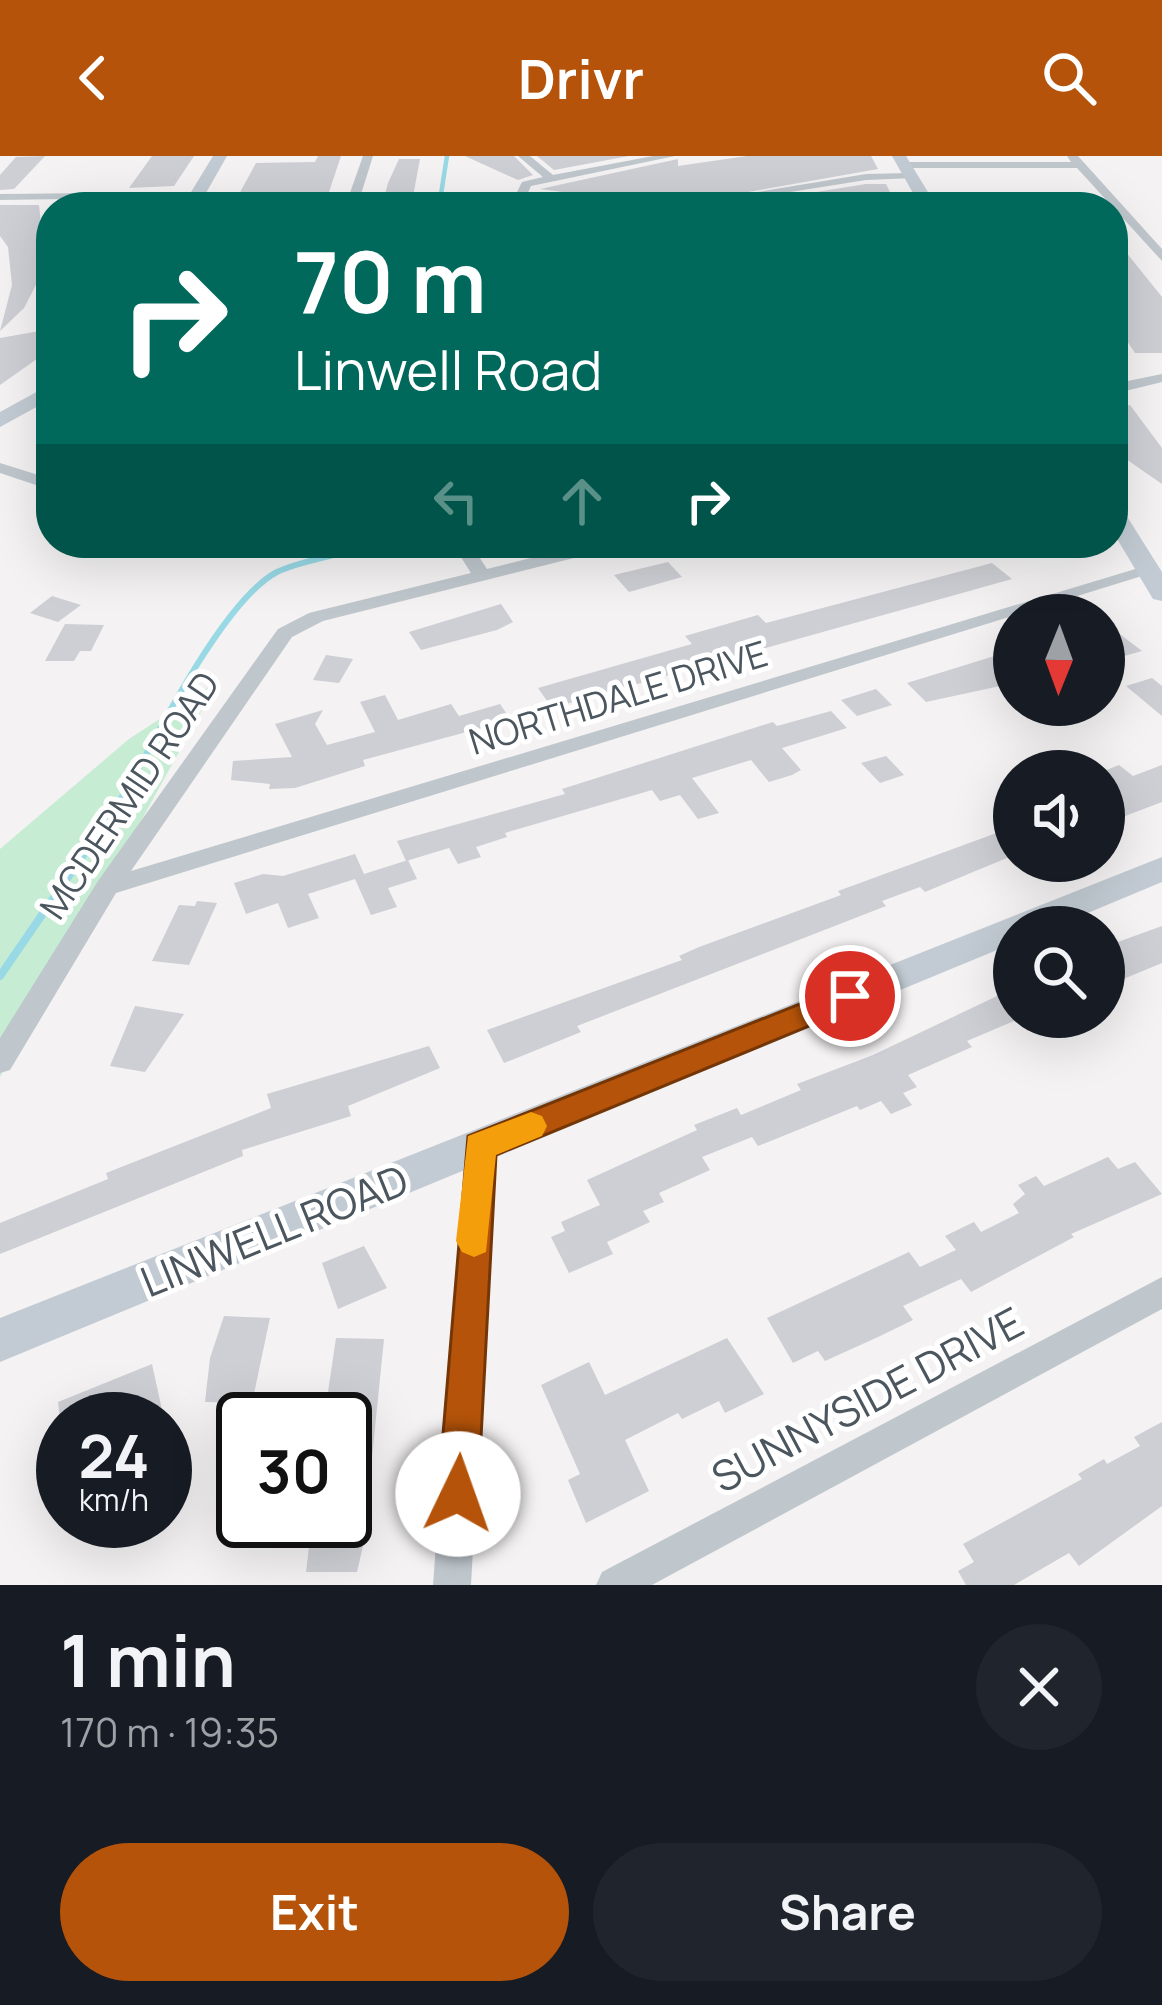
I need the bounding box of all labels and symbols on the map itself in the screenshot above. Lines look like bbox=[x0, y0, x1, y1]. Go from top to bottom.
north arrow bbox=[993, 594, 1125, 726]
street label: NORTHDALE DRIVE bbox=[463, 628, 773, 766]
street label: MCDERMID ROAD bbox=[28, 662, 230, 928]
pin bbox=[799, 945, 901, 1047]
street label: LINWELL ROAD bbox=[132, 1150, 416, 1310]
street label: SUNNYSIDE DRIVE bbox=[701, 1292, 1033, 1506]
speed limit sign: 30 bbox=[216, 1392, 372, 1548]
position arrow bbox=[395, 1431, 521, 1557]

